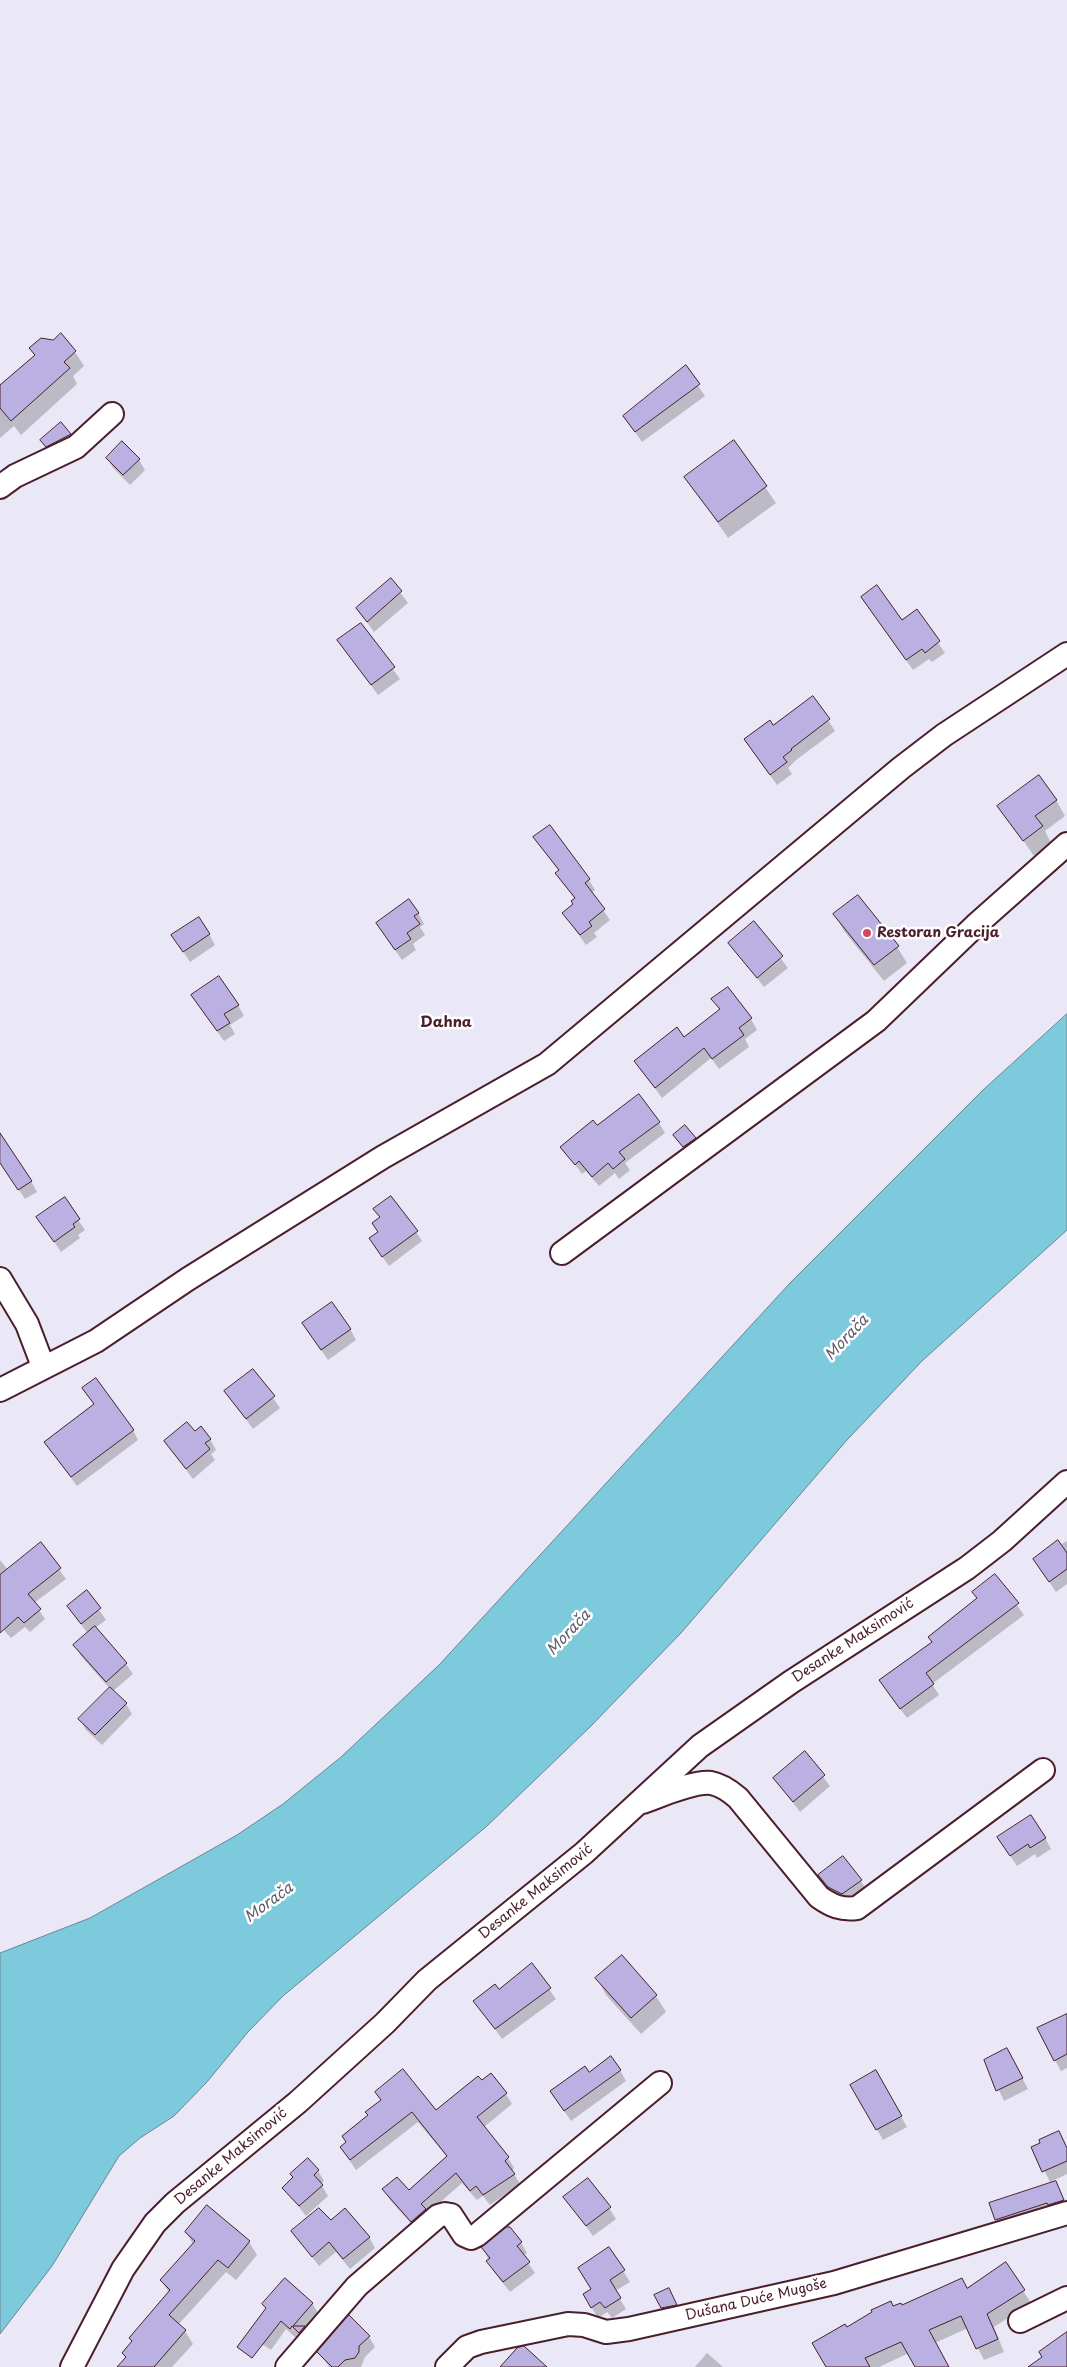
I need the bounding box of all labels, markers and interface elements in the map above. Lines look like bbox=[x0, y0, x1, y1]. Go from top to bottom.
place label: Restoran Gracija bbox=[877, 925, 999, 941]
marker: Restoran Gracija bbox=[861, 927, 873, 939]
district label: Dahna bbox=[420, 1014, 472, 1032]
water label: Morača bbox=[821, 1312, 873, 1364]
street label: Desanke Maksimović bbox=[789, 1595, 917, 1687]
water label: Morača bbox=[543, 1607, 595, 1659]
street label: Desanke Maksimović bbox=[476, 1841, 596, 1943]
water label: Morača bbox=[241, 1879, 297, 1927]
street label: Desanke Maksimović bbox=[171, 2105, 291, 2209]
street label: Dušana Duće Mugoše bbox=[683, 2276, 829, 2324]

